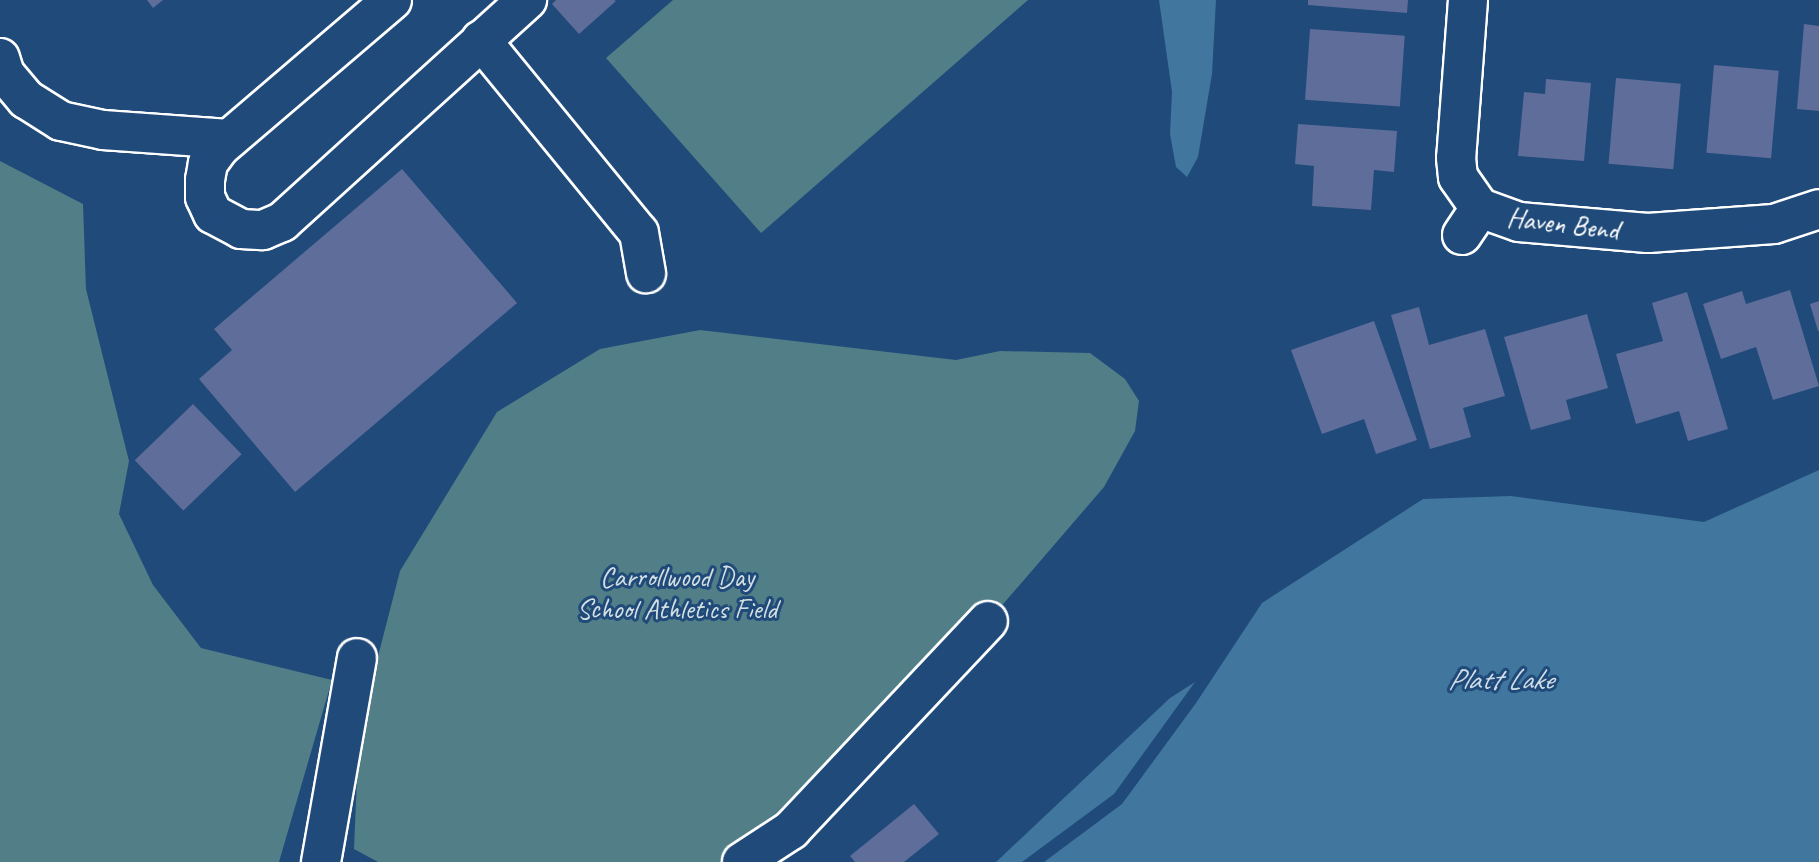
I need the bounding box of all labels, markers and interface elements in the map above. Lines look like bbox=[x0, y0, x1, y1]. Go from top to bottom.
street label: Haven Bend bbox=[1505, 200, 1621, 248]
park label: Carrollwood Day School Athletics Field bbox=[577, 560, 777, 626]
water label: Platt Lake bbox=[1447, 661, 1553, 697]

